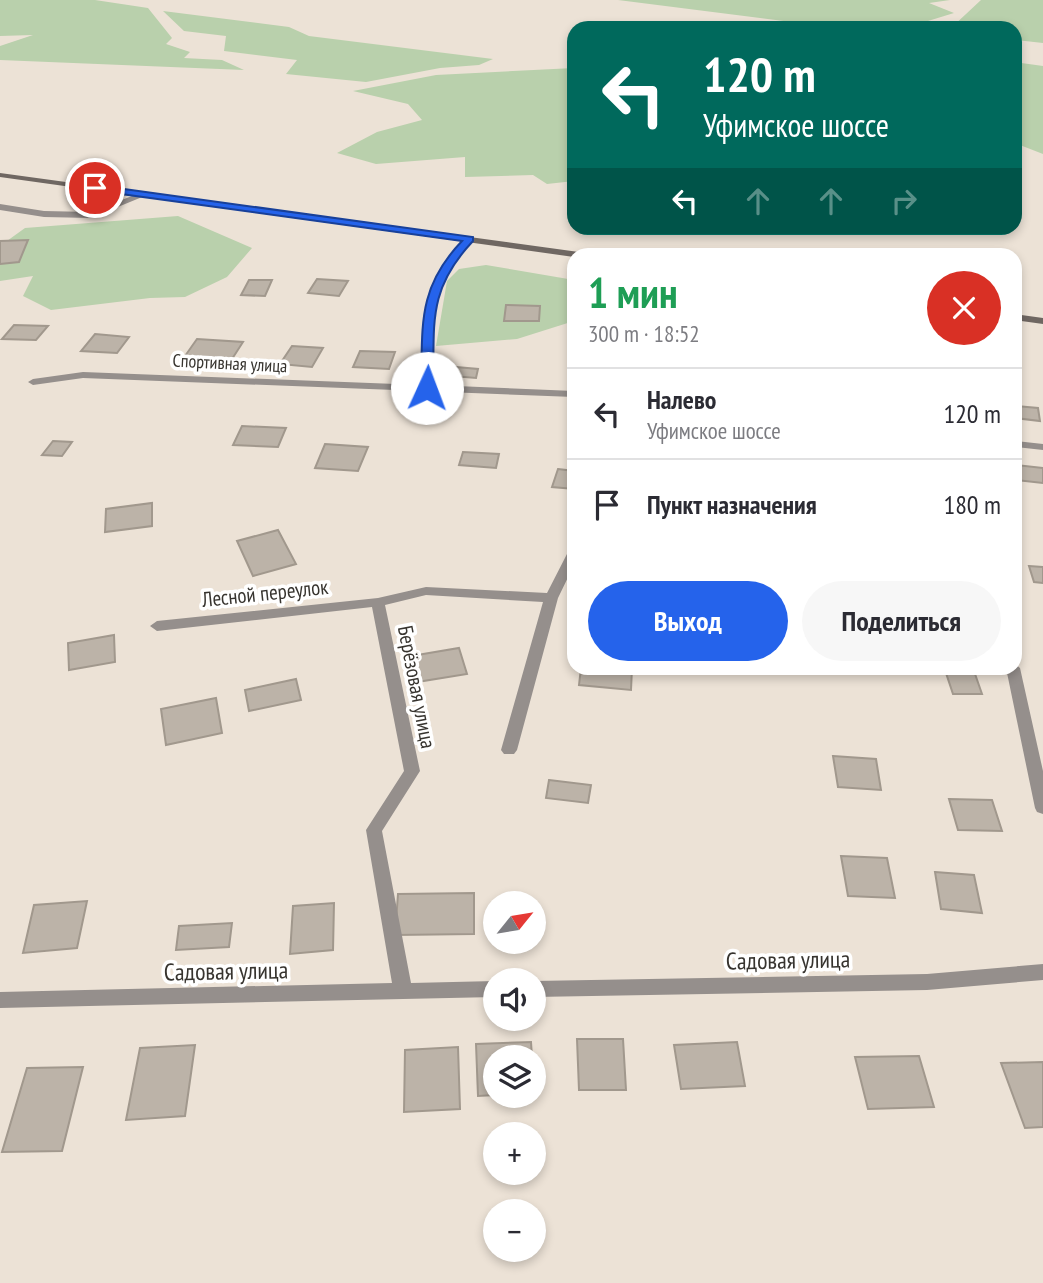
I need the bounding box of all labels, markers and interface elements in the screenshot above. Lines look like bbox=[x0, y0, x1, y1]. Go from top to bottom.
text: 120 m bbox=[703, 42, 816, 106]
icon: left bbox=[588, 49, 679, 140]
text: Уфимское шоссе bbox=[703, 104, 889, 146]
pin bbox=[65, 158, 125, 218]
icon: arrive bbox=[76, 169, 114, 207]
icon: left bbox=[666, 182, 704, 220]
icon: ahead bbox=[739, 182, 777, 220]
icon: ahead bbox=[812, 182, 850, 220]
icon: right bbox=[885, 182, 923, 220]
text: 1 мин bbox=[588, 265, 678, 320]
button: close bbox=[927, 271, 1001, 345]
text: 300 m · 18:52 bbox=[588, 319, 700, 348]
street label: Спортивная улица bbox=[172, 349, 288, 377]
position arrow bbox=[390, 351, 464, 425]
text: Налево bbox=[647, 383, 716, 416]
icon: left bbox=[588, 395, 626, 433]
text: 120 m bbox=[943, 397, 1001, 430]
text: Уфимское шоссе bbox=[647, 416, 781, 445]
icon: arrive bbox=[588, 486, 626, 524]
text: Пункт назначения bbox=[647, 488, 817, 521]
text: 180 m bbox=[943, 488, 1001, 521]
street label: Лесной переулок bbox=[199, 573, 330, 613]
button: Выход bbox=[588, 581, 788, 661]
button: Поделиться bbox=[802, 581, 1001, 661]
street label: Берёзовая улица bbox=[392, 623, 442, 751]
north arrow bbox=[483, 891, 546, 954]
map controls bbox=[483, 891, 546, 1262]
street label: Садовая улица bbox=[726, 943, 850, 977]
street label: Садовая улица bbox=[164, 954, 288, 988]
button: sound bbox=[483, 968, 546, 1031]
button: layers bbox=[483, 1045, 546, 1108]
button: + bbox=[483, 1122, 546, 1185]
button: − bbox=[483, 1199, 546, 1262]

